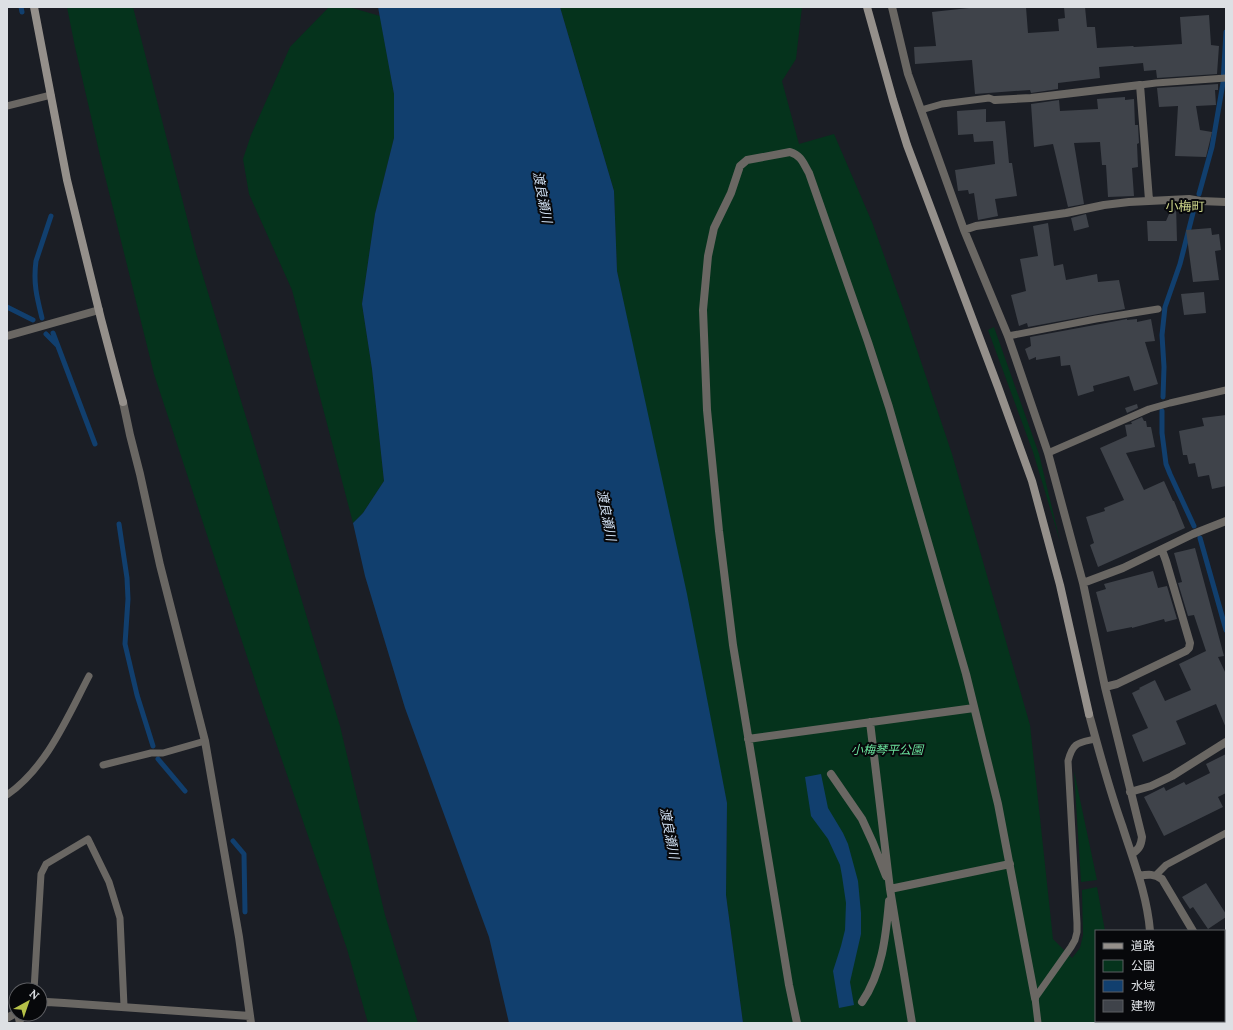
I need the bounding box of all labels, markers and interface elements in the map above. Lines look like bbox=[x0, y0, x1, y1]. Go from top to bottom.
water label: 渡良瀬川 bbox=[529, 170, 556, 226]
district label: 小梅町 bbox=[1165, 198, 1205, 215]
water label: 渡良瀬川 bbox=[593, 488, 620, 544]
park label: 小梅琴平公園 bbox=[851, 742, 925, 757]
water label: 渡良瀬川 bbox=[656, 806, 683, 862]
legend bbox=[1095, 930, 1225, 1022]
text: 道路 bbox=[1131, 938, 1155, 953]
text: 公園 bbox=[1131, 958, 1155, 973]
text: 水域 bbox=[1131, 978, 1155, 993]
north arrow bbox=[8, 982, 48, 1022]
text: N bbox=[27, 986, 43, 1003]
text: 建物 bbox=[1131, 998, 1155, 1013]

